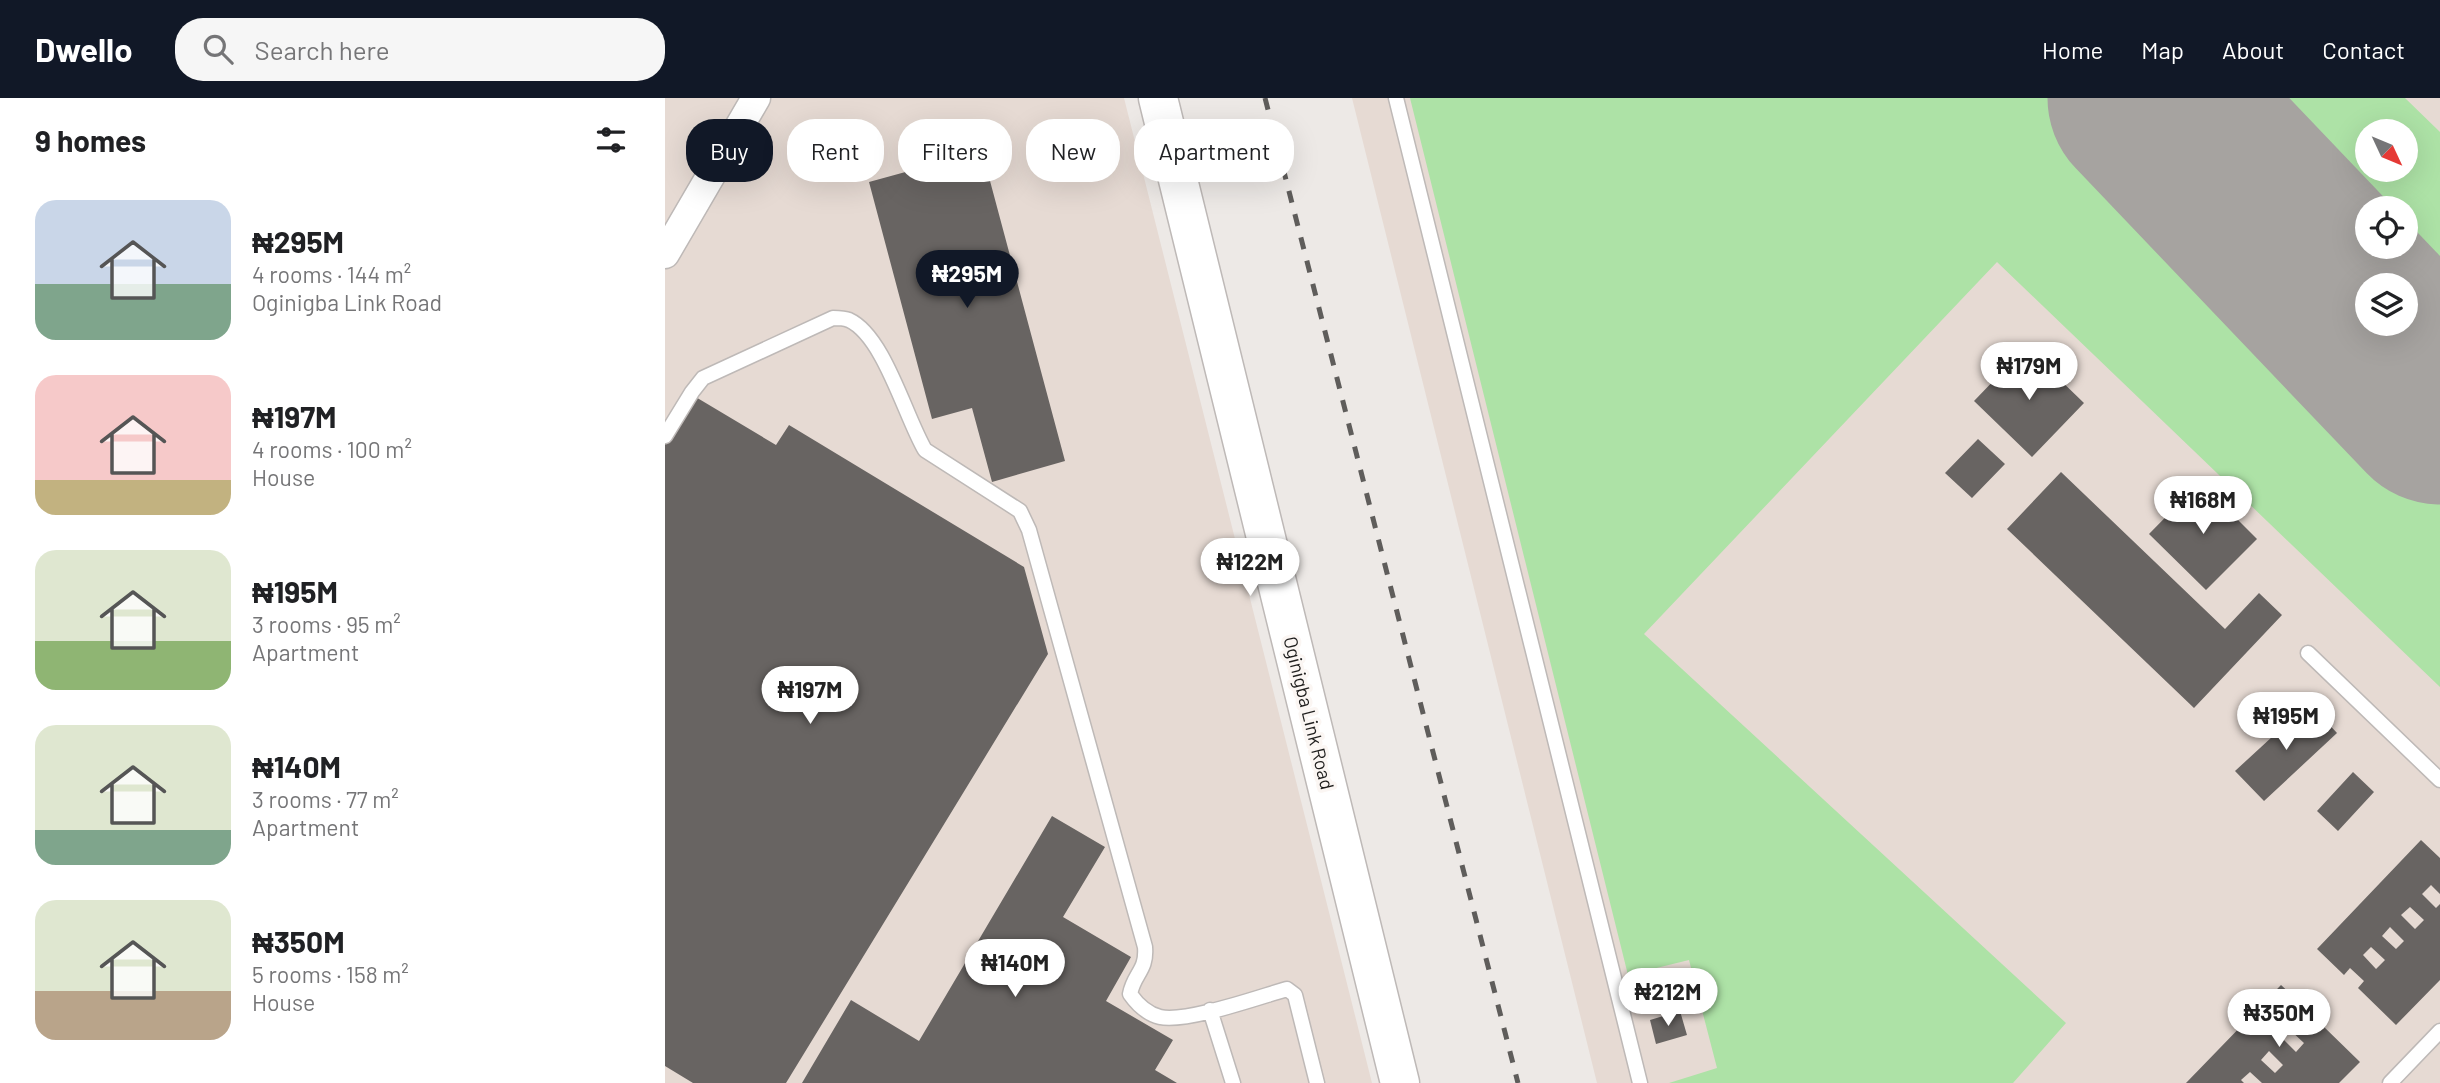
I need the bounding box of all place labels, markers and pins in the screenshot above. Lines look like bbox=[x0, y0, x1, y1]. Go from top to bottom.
pin: ₦295M bbox=[918, 250, 1016, 310]
pin: ₦179M bbox=[1980, 342, 2078, 402]
pin: ₦168M bbox=[2154, 476, 2252, 536]
pin: ₦122M bbox=[1201, 538, 1299, 598]
pin: ₦197M bbox=[761, 666, 859, 726]
pin: ₦195M bbox=[2237, 692, 2335, 752]
pin: ₦140M bbox=[966, 940, 1064, 999]
pin: ₦212M bbox=[1619, 968, 1717, 1028]
pin: ₦350M bbox=[2230, 990, 2328, 1049]

